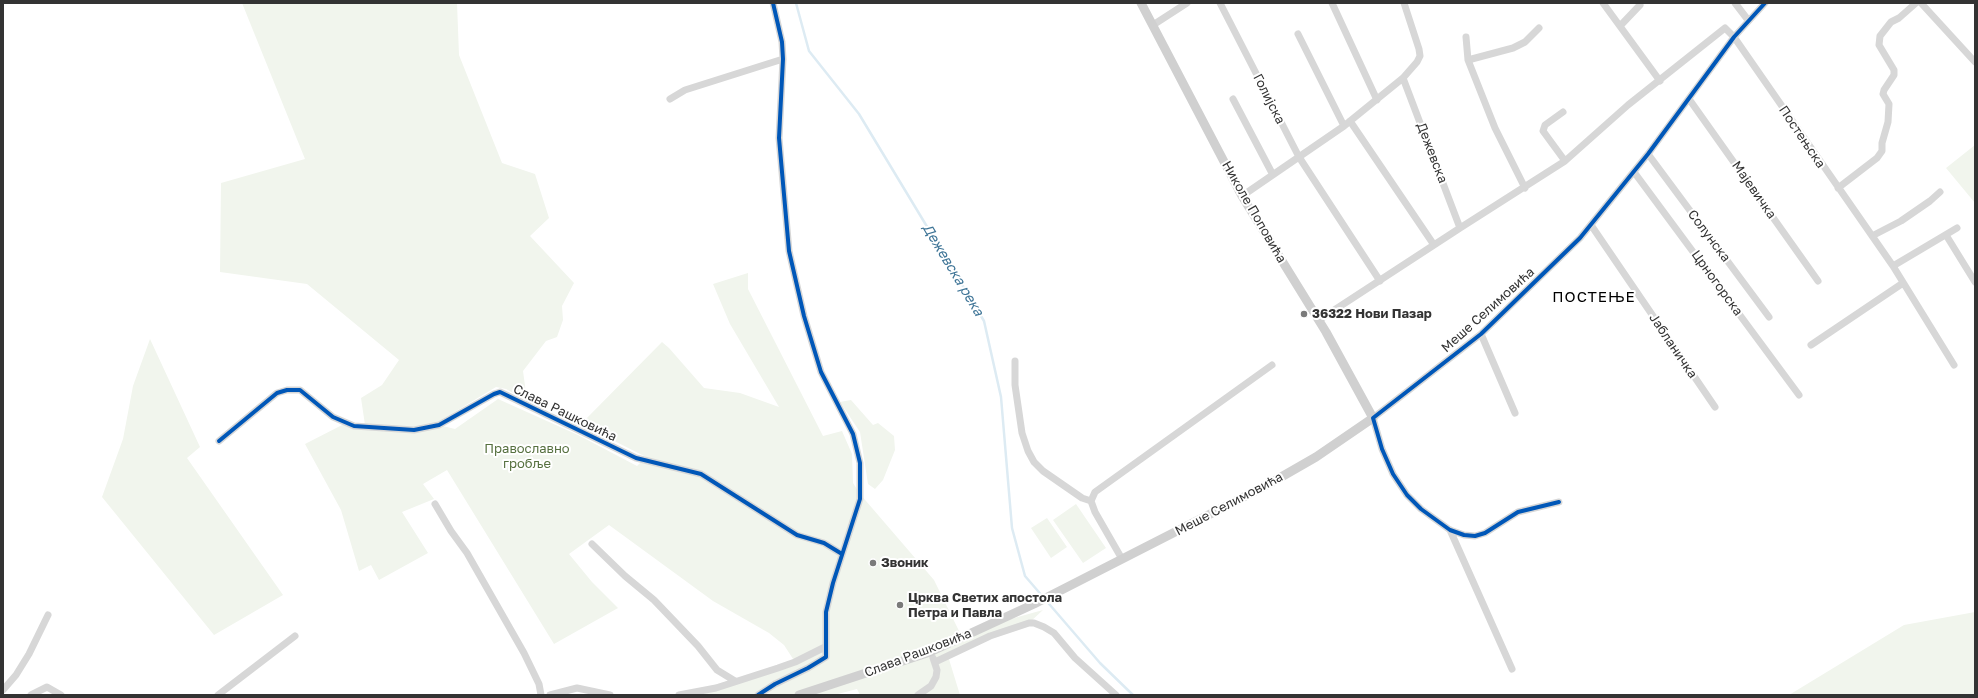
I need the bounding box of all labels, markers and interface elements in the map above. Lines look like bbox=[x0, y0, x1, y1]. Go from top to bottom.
street label: Голијска bbox=[1250, 71, 1288, 127]
street label: Постењска bbox=[1775, 103, 1829, 171]
street label: Дежевска bbox=[1413, 121, 1451, 185]
street label: Николе Поповића bbox=[1219, 158, 1289, 266]
street label: Мајевичка bbox=[1728, 158, 1780, 222]
street label: Солунска bbox=[1684, 207, 1734, 265]
water label: Дежевска река bbox=[919, 221, 987, 319]
street label: Црногорска bbox=[1688, 247, 1746, 319]
street label: Меше Селимовића bbox=[1438, 264, 1538, 356]
district label: ПОСТЕЊЕ bbox=[1552, 288, 1636, 306]
place label: 36322 Нови Пазар bbox=[1312, 306, 1432, 322]
marker: 36322 Нови Пазар bbox=[1299, 309, 1309, 319]
street label: Јабланичка bbox=[1646, 311, 1700, 381]
street label: Слава Рашковића bbox=[511, 381, 619, 445]
park label: Православно гробље bbox=[484, 441, 570, 472]
street label: Меше Селимовића bbox=[1173, 469, 1285, 539]
place label: Звоник bbox=[881, 555, 928, 571]
marker: Звоник bbox=[868, 558, 878, 568]
place label: Црква Светих апостола Петра и Павла bbox=[908, 590, 1062, 621]
marker: Црква Светих апостола Петра и Павла bbox=[895, 600, 905, 610]
street label: Слава Рашковића bbox=[862, 625, 974, 681]

